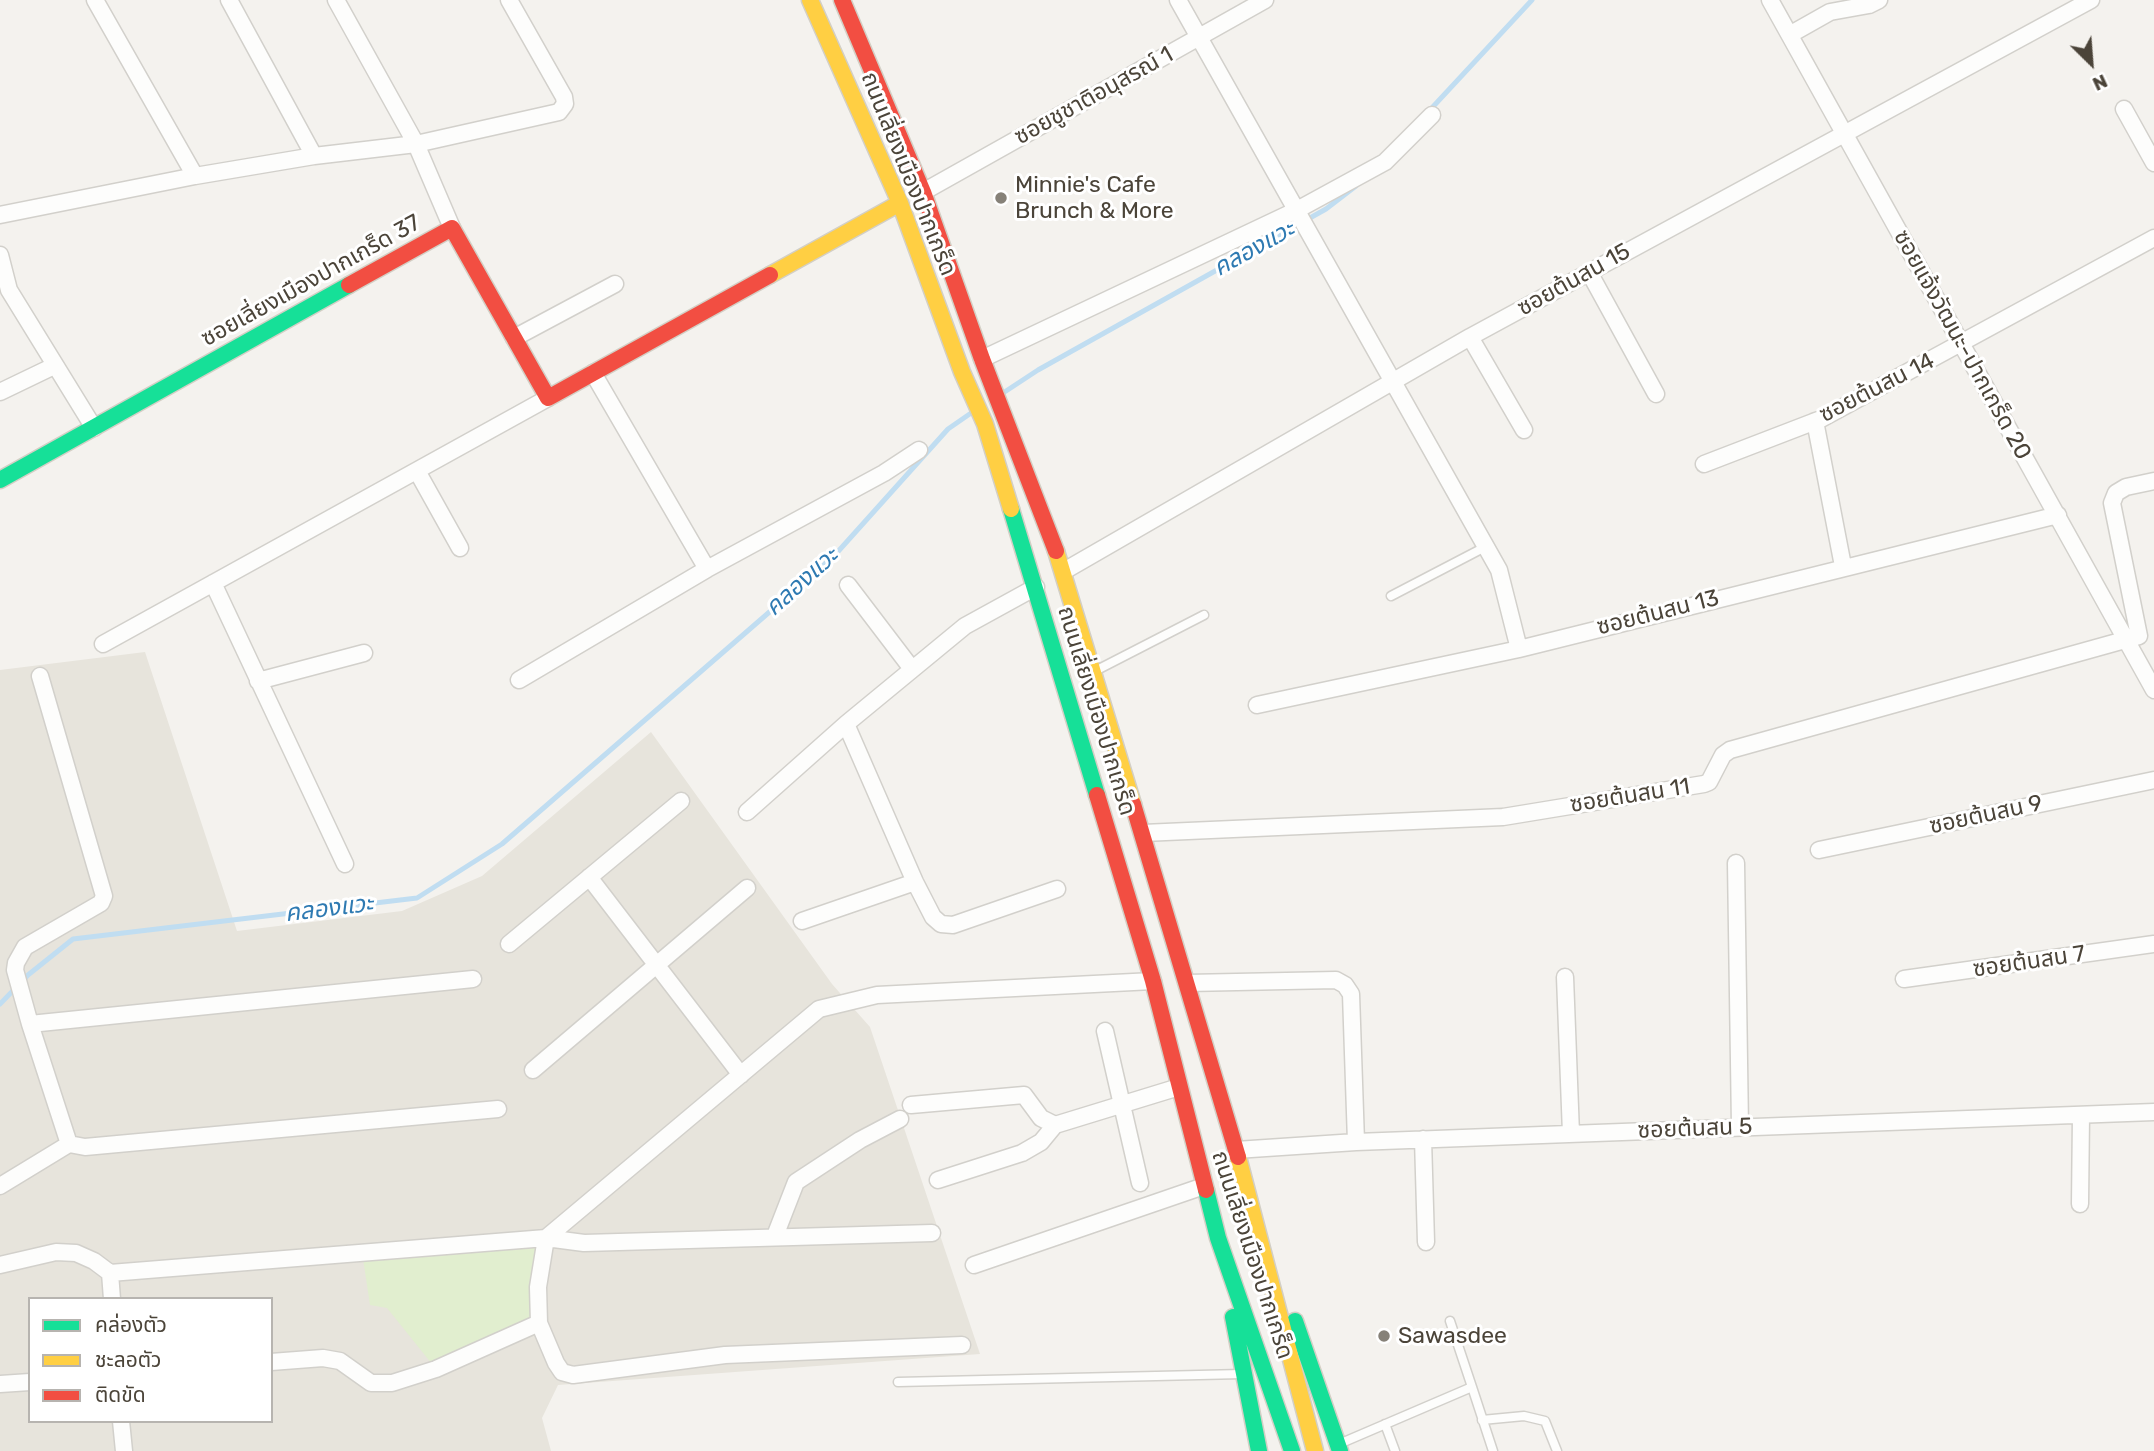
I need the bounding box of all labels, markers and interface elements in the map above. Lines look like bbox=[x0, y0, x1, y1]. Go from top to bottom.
north arrow bbox=[2056, 28, 2126, 98]
street label: ซอยชูชาติอนุสรณ์ 1 bbox=[1010, 41, 1178, 151]
street label: ถนนเลี่ยงเมืองปากเกร็ด bbox=[855, 68, 961, 280]
text: N bbox=[2089, 69, 2111, 96]
place label: Minnie's Cafe Brunch & More bbox=[1015, 171, 1174, 225]
marker: Minnie's Cafe Brunch & More bbox=[993, 190, 1009, 206]
street label: ซอยเลี่ยงเมืองปากเกร็ด 37 bbox=[197, 209, 425, 353]
water label: คลองแวะ bbox=[1208, 215, 1300, 283]
street label: ซอยแจ้งวัฒนะ-ปากเกร็ด 20 bbox=[1887, 225, 2037, 465]
street label: ซอยต้นสน 15 bbox=[1513, 238, 1635, 322]
street label: ซอยต้นสน 14 bbox=[1815, 347, 1939, 429]
water label: คลองแวะ bbox=[760, 542, 844, 622]
street label: ซอยต้นสน 13 bbox=[1594, 584, 1722, 642]
street label: ถนนเลี่ยงเมืองปากเกร็ด bbox=[1051, 603, 1141, 819]
street label: ซอยต้นสน 11 bbox=[1568, 773, 1692, 819]
street label: ซอยต้นสน 9 bbox=[1927, 790, 2045, 840]
water label: คลองแวะ bbox=[283, 889, 375, 929]
street label: ซอยต้นสน 7 bbox=[1971, 940, 2087, 984]
street label: ซอยต้นสน 5 bbox=[1637, 1113, 1753, 1145]
street label: ถนนเลี่ยงเมืองปากเกร็ด bbox=[1205, 1147, 1299, 1363]
legend bbox=[28, 1297, 273, 1423]
text: คล่องตัว bbox=[95, 1312, 167, 1337]
place label: Sawasdee bbox=[1398, 1322, 1507, 1350]
marker: Sawasdee bbox=[1376, 1328, 1392, 1344]
text: ชะลอตัว bbox=[95, 1347, 161, 1372]
text: ติดขัด bbox=[95, 1382, 146, 1407]

